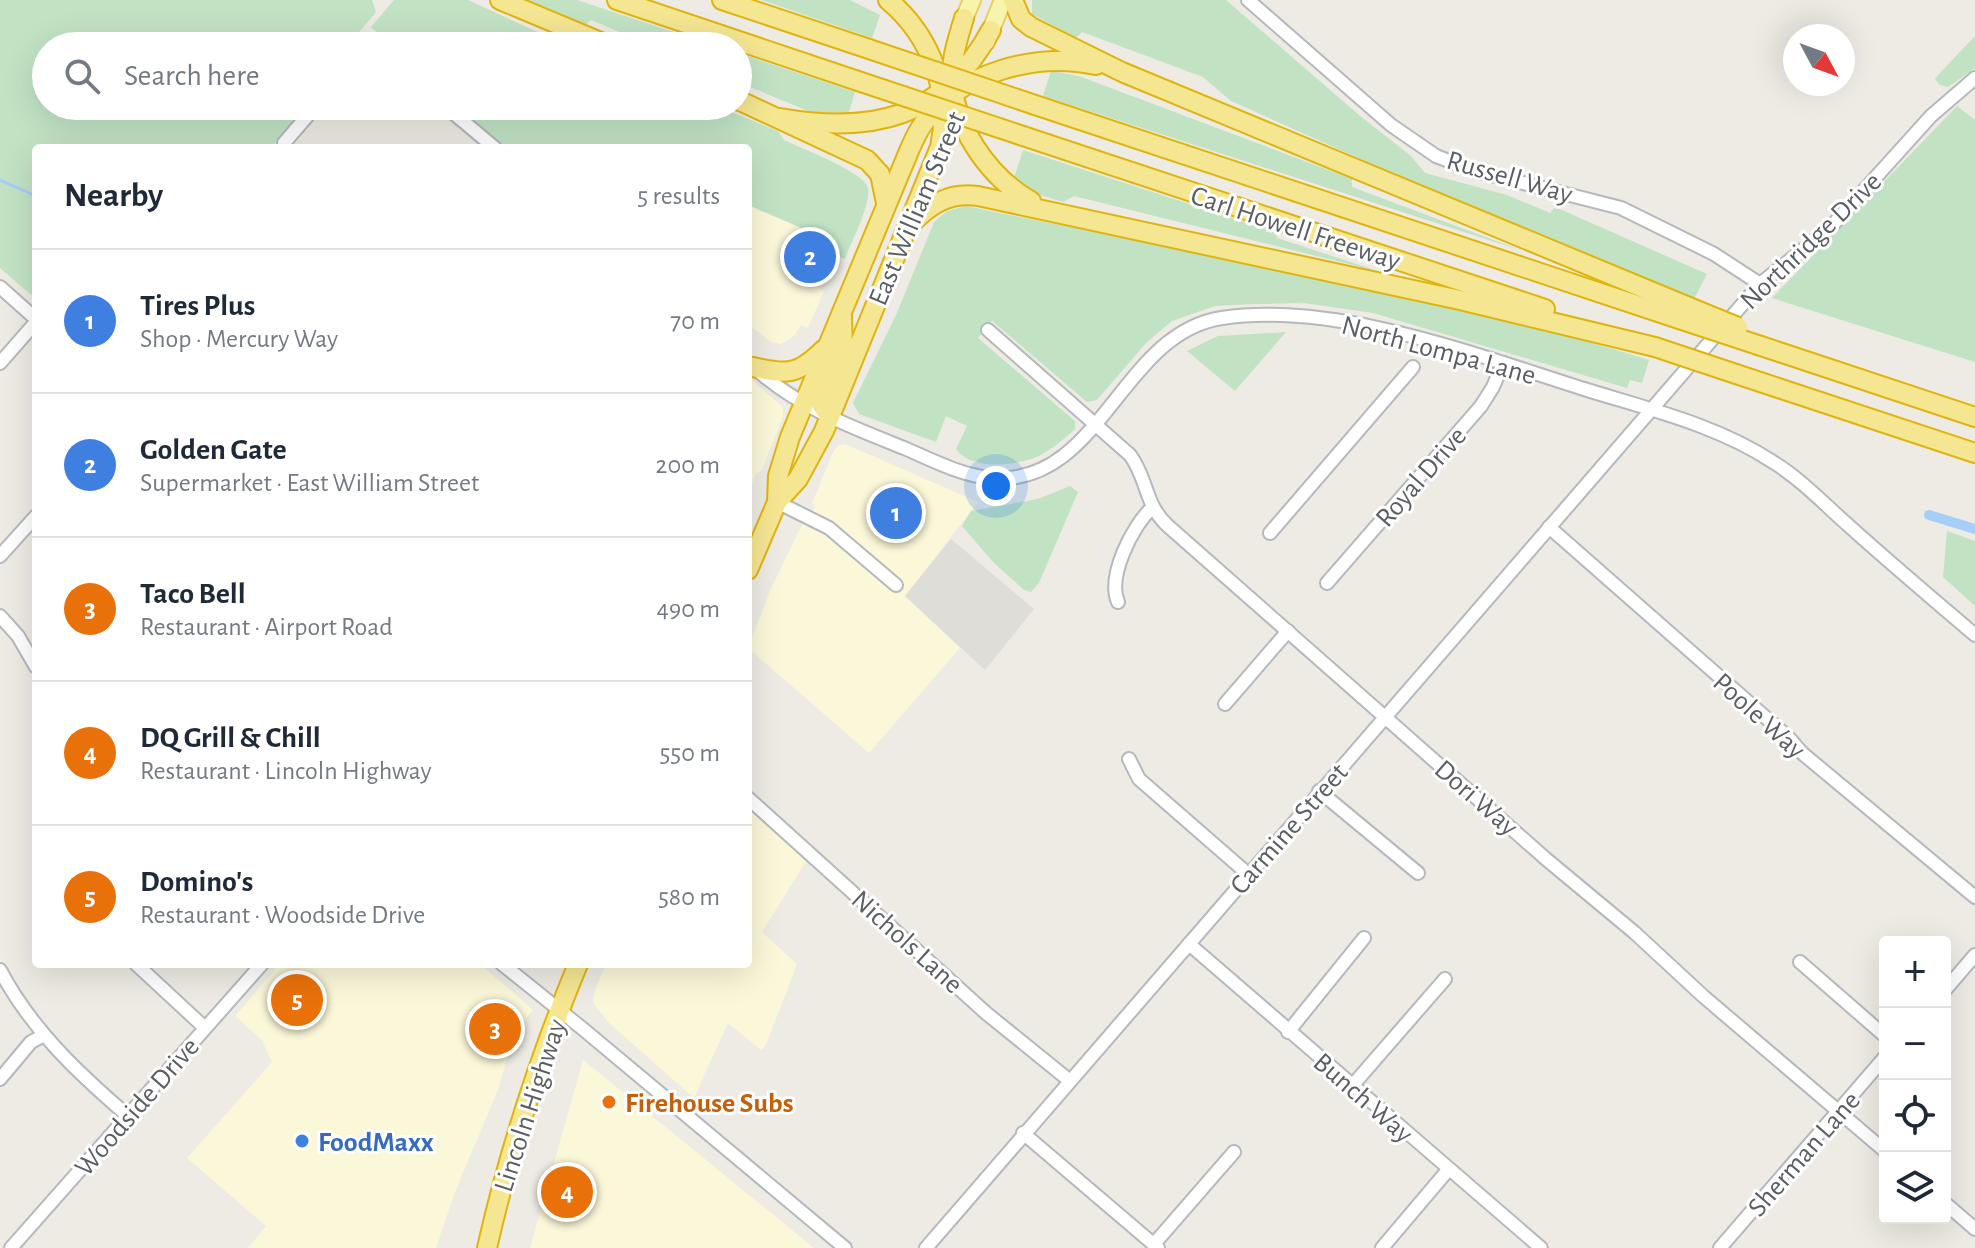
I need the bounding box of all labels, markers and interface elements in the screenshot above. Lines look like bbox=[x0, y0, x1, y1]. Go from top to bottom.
north arrow bbox=[1783, 24, 1855, 96]
search box bbox=[32, 32, 752, 120]
icon: search bbox=[60, 54, 104, 98]
text: Search here bbox=[124, 61, 260, 91]
street label: East William Street bbox=[864, 108, 971, 310]
street label: Russell Way bbox=[1443, 147, 1576, 209]
street label: Northridge Drive bbox=[1735, 167, 1887, 315]
text: Nearby bbox=[64, 179, 163, 213]
street label: Carl Howell Freeway bbox=[1187, 182, 1404, 276]
text: 5 results bbox=[637, 183, 720, 209]
pin: 2 bbox=[784, 227, 836, 287]
text: Tires Plus bbox=[140, 291, 255, 321]
text: 1 bbox=[85, 308, 95, 334]
text: 70 m bbox=[670, 308, 720, 334]
street label: North Lompa Lane bbox=[1338, 312, 1539, 390]
text: Shop · Mercury Way bbox=[140, 326, 338, 352]
street label: Royal Drive bbox=[1371, 422, 1472, 533]
text: Golden Gate bbox=[140, 435, 287, 465]
text: 2 bbox=[84, 452, 96, 478]
text: 200 m bbox=[656, 452, 720, 478]
your location bbox=[976, 466, 1016, 506]
text: Supermarket · East William Street bbox=[140, 470, 479, 496]
pin: 1 bbox=[870, 483, 922, 543]
text: Taco Bell bbox=[140, 579, 246, 609]
text: 3 bbox=[84, 596, 96, 622]
text: 490 m bbox=[656, 596, 720, 622]
text: Restaurant · Airport Road bbox=[140, 614, 393, 640]
street label: Poole Way bbox=[1707, 668, 1810, 765]
text: DQ Grill & Chill bbox=[140, 723, 321, 753]
text: 4 bbox=[83, 740, 97, 766]
text: 550 m bbox=[659, 740, 720, 766]
street label: Dori Way bbox=[1429, 755, 1523, 842]
text: Restaurant · Lincoln Highway bbox=[140, 758, 432, 784]
street label: Carmine Street bbox=[1225, 758, 1354, 900]
text: Domino's bbox=[140, 867, 253, 897]
text: 5 bbox=[84, 884, 96, 910]
text: 580 m bbox=[658, 884, 720, 910]
street label: Nichols Lane bbox=[846, 886, 968, 999]
text: Restaurant · Woodside Drive bbox=[140, 902, 425, 928]
map controls bbox=[1879, 936, 1951, 1224]
button: + bbox=[1879, 936, 1951, 1008]
pin: 5 bbox=[271, 970, 323, 1030]
pin: 3 bbox=[469, 999, 521, 1059]
button: − bbox=[1879, 1008, 1951, 1080]
street label: Lincoln Highway bbox=[490, 1016, 572, 1196]
street label: Woodside Drive bbox=[70, 1033, 205, 1182]
street label: Bunch Way bbox=[1308, 1048, 1418, 1149]
button: locate bbox=[1879, 1080, 1951, 1152]
street label: Sherman Lane bbox=[1743, 1087, 1866, 1222]
place label: Firehouse Subs bbox=[625, 1090, 793, 1118]
marker: Firehouse Subs bbox=[600, 1093, 618, 1111]
place label: FoodMaxx bbox=[318, 1129, 434, 1157]
marker: FoodMaxx bbox=[293, 1132, 311, 1150]
button: layers bbox=[1879, 1152, 1951, 1224]
pin: 4 bbox=[541, 1162, 593, 1222]

